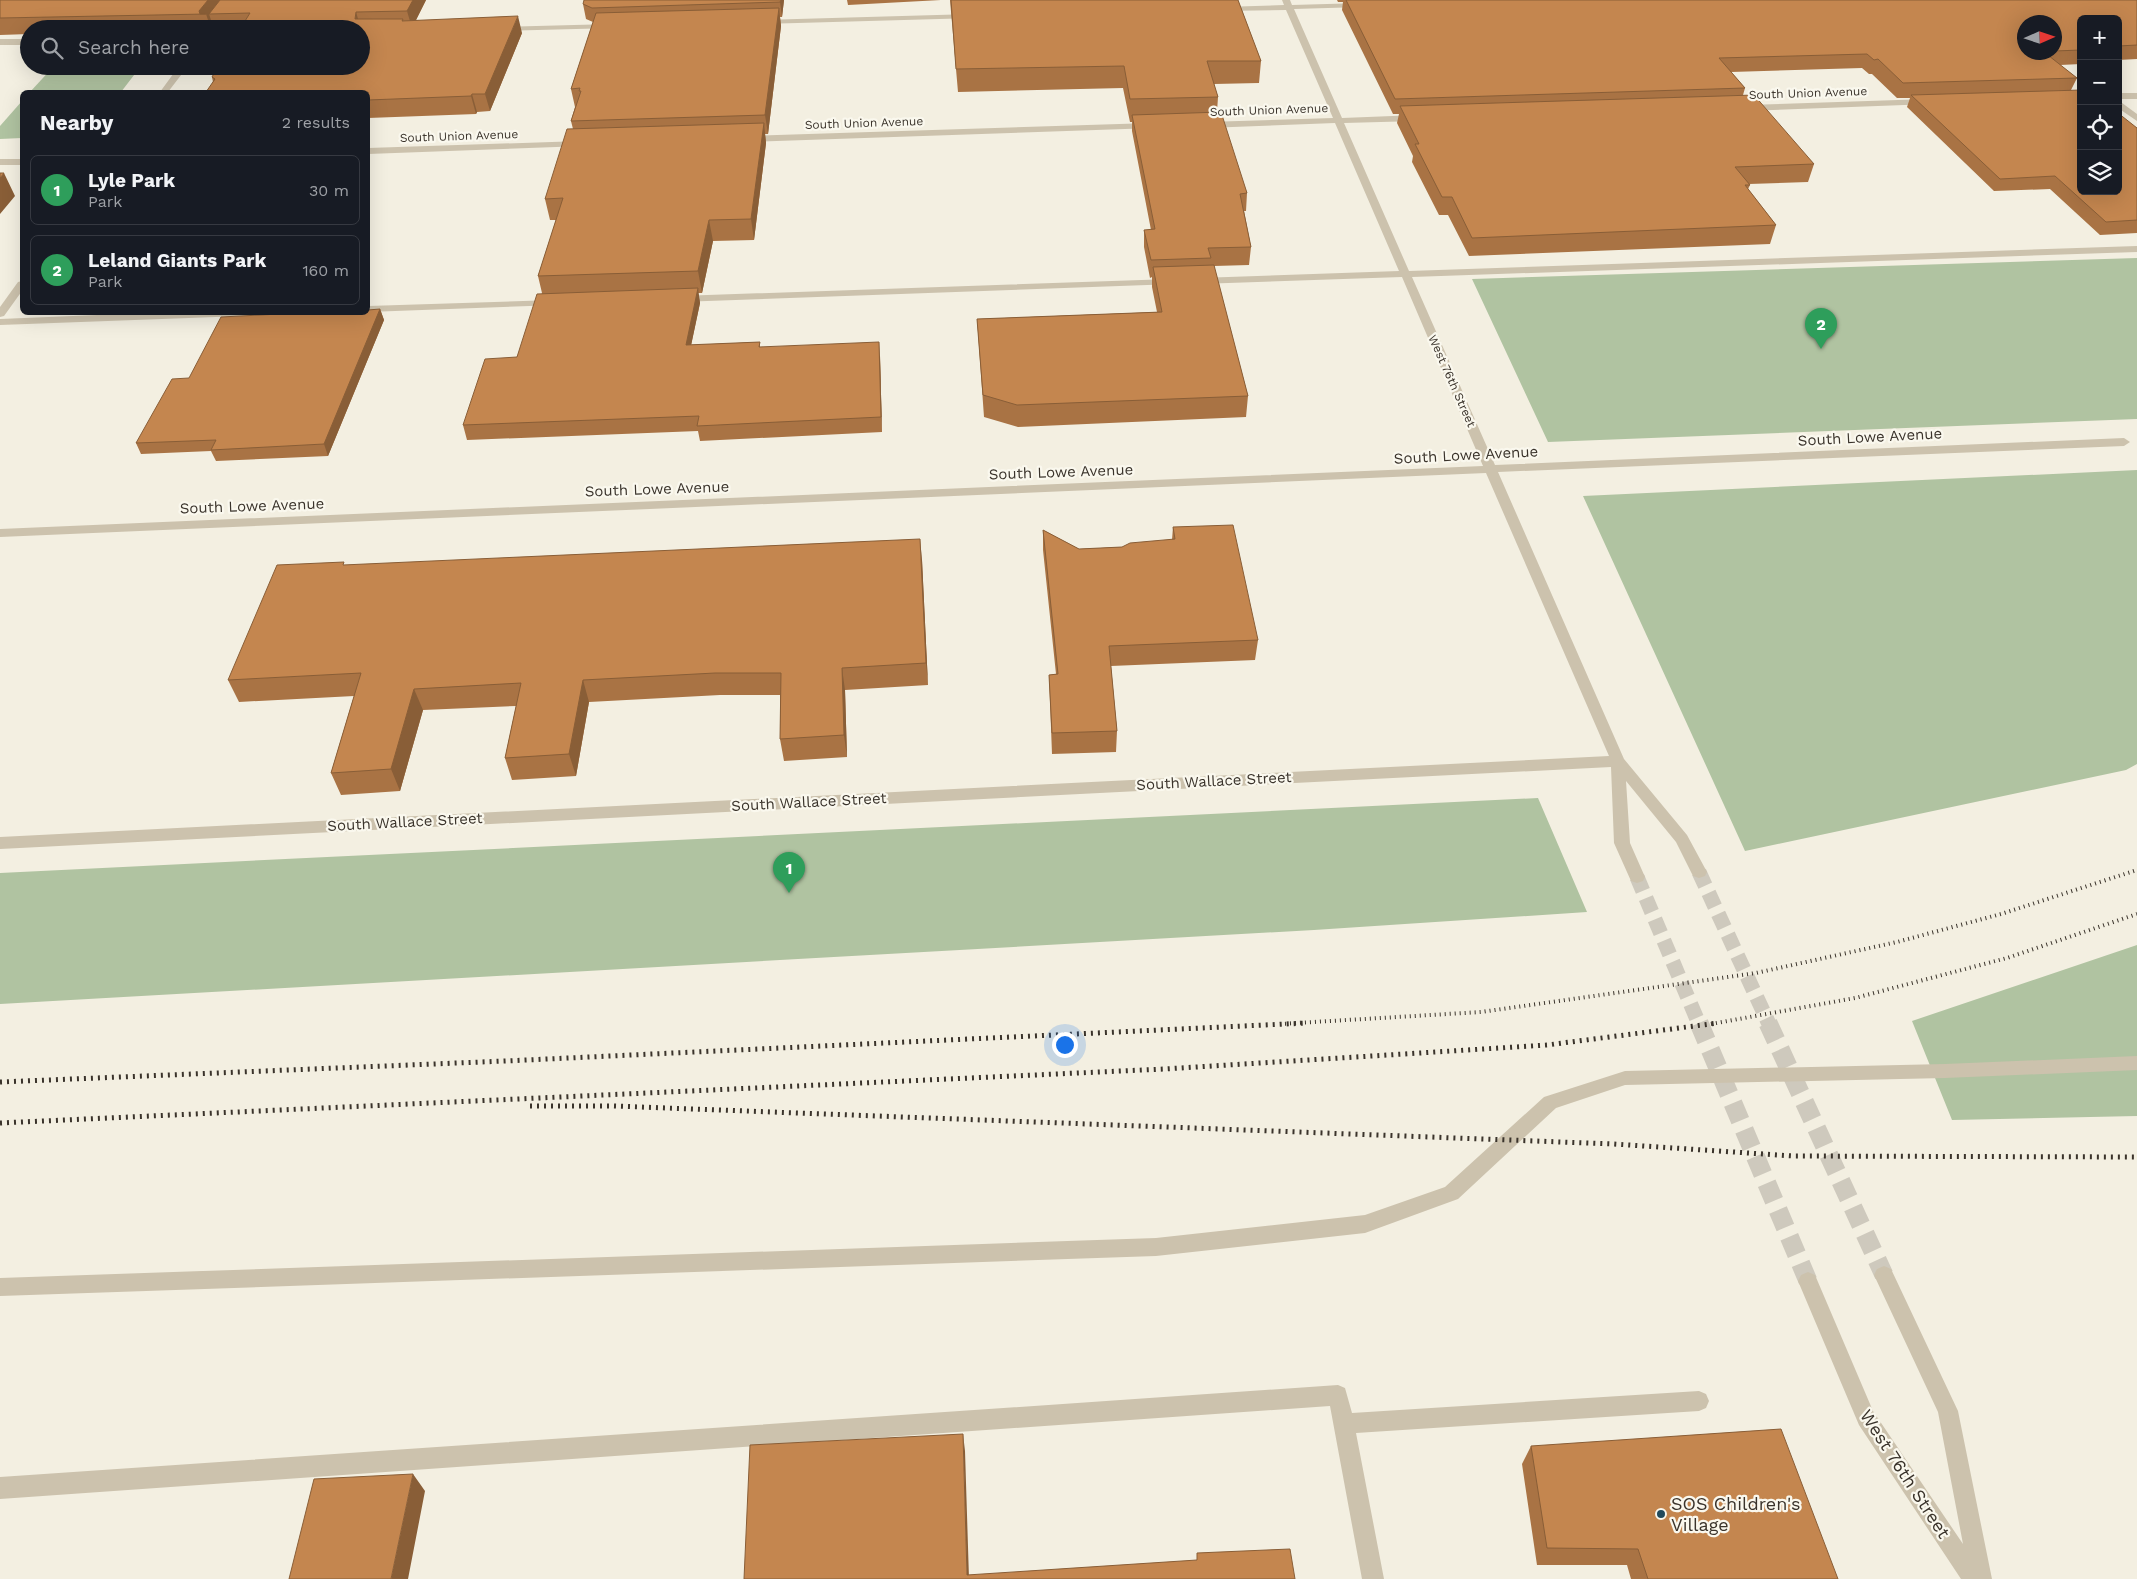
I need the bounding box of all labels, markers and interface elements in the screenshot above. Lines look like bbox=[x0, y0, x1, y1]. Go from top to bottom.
north arrow bbox=[2017, 15, 2062, 60]
map controls bbox=[2077, 15, 2122, 195]
button: + bbox=[2077, 15, 2122, 60]
search box bbox=[20, 20, 370, 75]
icon: search bbox=[38, 34, 66, 62]
text: Search here bbox=[78, 36, 189, 59]
button: − bbox=[2077, 60, 2122, 105]
street label: South Union Avenue bbox=[1748, 84, 1868, 102]
street label: South Union Avenue bbox=[1209, 101, 1329, 119]
button: locate bbox=[2077, 105, 2122, 150]
text: Nearby bbox=[40, 110, 113, 135]
text: 2 results bbox=[282, 113, 350, 132]
street label: South Union Avenue bbox=[804, 114, 924, 132]
street label: South Union Avenue bbox=[399, 127, 519, 145]
button: layers bbox=[2077, 150, 2122, 195]
text: Lyle Park bbox=[88, 169, 175, 192]
text: 1 bbox=[54, 181, 60, 200]
text: 30 m bbox=[309, 181, 349, 200]
text: Park bbox=[88, 192, 122, 211]
text: Leland Giants Park bbox=[88, 249, 266, 272]
text: 2 bbox=[52, 261, 62, 280]
text: 160 m bbox=[302, 261, 349, 280]
text: Park bbox=[88, 272, 122, 291]
pin: 2 bbox=[1805, 308, 1837, 349]
street label: West 76th Street bbox=[1425, 333, 1479, 429]
street label: South Lowe Avenue bbox=[1797, 424, 1943, 450]
street label: South Lowe Avenue bbox=[1393, 442, 1539, 468]
street label: South Lowe Avenue bbox=[988, 460, 1134, 484]
street label: South Lowe Avenue bbox=[584, 477, 730, 501]
street label: South Lowe Avenue bbox=[179, 494, 325, 518]
street label: South Wallace Street bbox=[1136, 768, 1293, 794]
street label: South Wallace Street bbox=[731, 789, 888, 815]
street label: South Wallace Street bbox=[327, 809, 484, 835]
pin: 1 bbox=[773, 852, 805, 893]
your location bbox=[1052, 1032, 1078, 1058]
street label: West 76th Street bbox=[1856, 1405, 1955, 1542]
place label: SOS Children's Village bbox=[1671, 1493, 1800, 1535]
marker: SOS Children's Village bbox=[1655, 1508, 1667, 1520]

